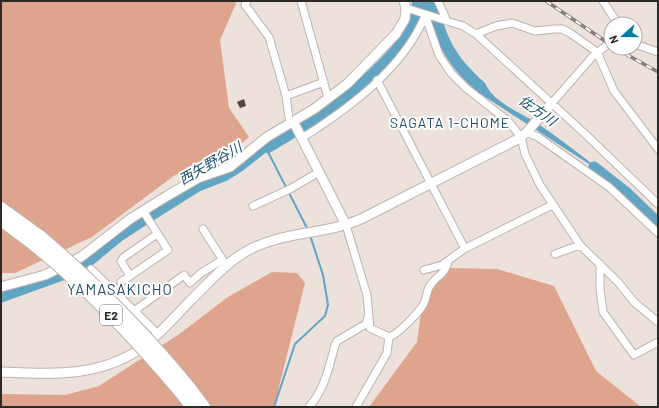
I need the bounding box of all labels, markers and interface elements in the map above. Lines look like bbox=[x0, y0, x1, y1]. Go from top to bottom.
north arrow bbox=[603, 16, 643, 56]
text: N bbox=[606, 34, 621, 46]
water label: 佐方川 bbox=[516, 91, 562, 130]
district label: SAGATA 1-CHOME bbox=[390, 114, 510, 131]
water label: 西矢野谷川 bbox=[175, 137, 246, 188]
district label: YAMASAKICHO bbox=[67, 280, 173, 298]
road number: E2 bbox=[100, 305, 122, 325]

